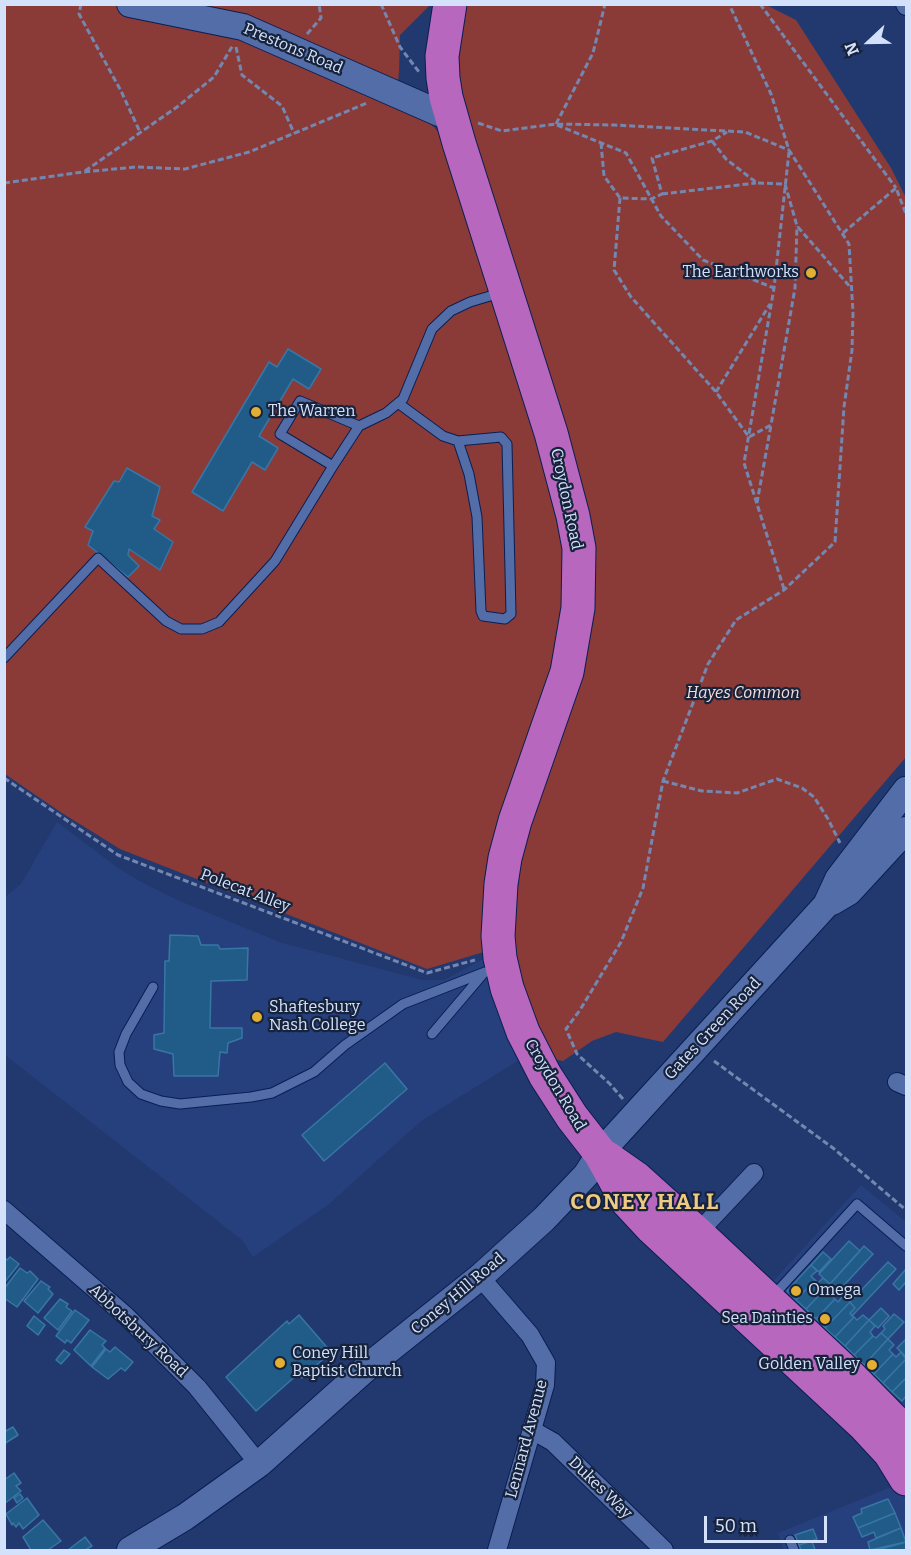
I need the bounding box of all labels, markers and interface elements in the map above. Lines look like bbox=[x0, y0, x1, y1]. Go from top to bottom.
north arrow bbox=[839, 12, 899, 72]
street label: Prestons Road bbox=[241, 19, 345, 79]
text: N bbox=[841, 40, 863, 58]
place label: The Earthworks bbox=[683, 263, 799, 283]
marker: The Earthworks bbox=[804, 266, 818, 280]
place label: The Warren bbox=[268, 402, 355, 422]
marker: The Warren bbox=[249, 405, 263, 419]
street label: Croydon Road bbox=[546, 447, 586, 551]
park label: Hayes Common bbox=[686, 684, 800, 704]
street label: Polecat Alley bbox=[197, 865, 293, 917]
street label: Gates Green Road bbox=[661, 974, 765, 1084]
place label: Shaftesbury Nash College bbox=[269, 998, 365, 1036]
marker: Shaftesbury Nash College bbox=[250, 1010, 264, 1024]
street label: Croydon Road bbox=[520, 1036, 590, 1134]
district label: CONEY HALL bbox=[570, 1190, 720, 1216]
street label: Coney Hill Road bbox=[407, 1249, 509, 1339]
street label: Abbotsbury Road bbox=[85, 1280, 191, 1382]
place label: Omega bbox=[808, 1281, 861, 1301]
marker: Omega bbox=[789, 1284, 803, 1298]
place label: Sea Dainties bbox=[721, 1309, 813, 1329]
marker: Sea Dainties bbox=[818, 1312, 832, 1326]
place label: Coney Hill Baptist Church bbox=[292, 1344, 402, 1382]
place label: Golden Valley bbox=[758, 1355, 860, 1375]
marker: Coney Hill Baptist Church bbox=[273, 1356, 287, 1370]
marker: Golden Valley bbox=[865, 1358, 879, 1372]
street label: Lennard Avenue bbox=[502, 1378, 552, 1500]
street label: Dukes Way bbox=[564, 1453, 636, 1523]
scale bar bbox=[707, 1504, 830, 1542]
text: 50 m bbox=[715, 1515, 757, 1537]

